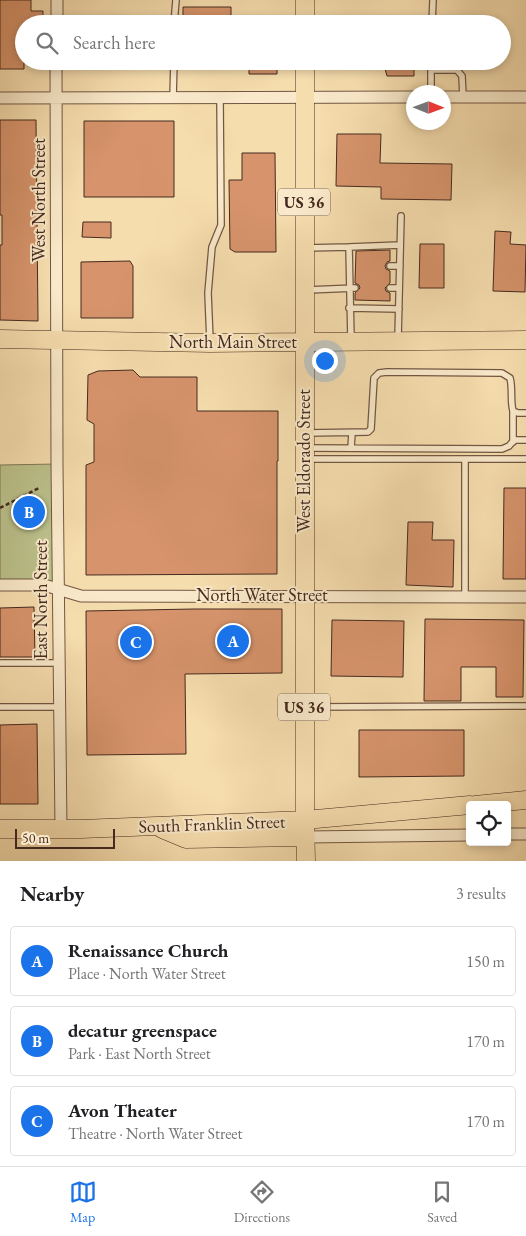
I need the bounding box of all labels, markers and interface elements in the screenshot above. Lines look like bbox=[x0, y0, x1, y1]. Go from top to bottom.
search box bbox=[15, 15, 511, 70]
icon: search bbox=[33, 29, 61, 57]
text: Search here bbox=[73, 30, 155, 55]
north arrow bbox=[406, 85, 451, 130]
street label: West North Street bbox=[27, 138, 50, 262]
road number: US 36 bbox=[278, 188, 330, 216]
street label: North Main Street bbox=[169, 330, 297, 353]
your location bbox=[312, 348, 338, 374]
street label: West Eldorado Street bbox=[292, 389, 315, 533]
pin: B bbox=[13, 493, 45, 531]
street label: East North Street bbox=[29, 540, 52, 660]
street label: North Water Street bbox=[196, 583, 328, 606]
pin: A bbox=[217, 622, 249, 660]
pin: C bbox=[120, 623, 152, 661]
road number: US 36 bbox=[278, 694, 330, 720]
map controls bbox=[466, 801, 511, 846]
button: locate bbox=[466, 801, 511, 846]
street label: South Franklin Street bbox=[138, 809, 286, 838]
scale bar bbox=[15, 826, 115, 849]
text: 50 m bbox=[22, 829, 49, 847]
text: Nearby bbox=[20, 880, 84, 907]
text: 3 results bbox=[456, 883, 506, 904]
text: Renaissance Church bbox=[68, 938, 228, 963]
text: A bbox=[31, 951, 43, 972]
text: 150 m bbox=[466, 951, 505, 972]
text: Place · North Water Street bbox=[68, 963, 226, 984]
text: decatur greenspace bbox=[68, 1018, 217, 1043]
text: B bbox=[32, 1031, 42, 1052]
text: 170 m bbox=[466, 1031, 505, 1052]
text: Park · East North Street bbox=[68, 1043, 211, 1064]
text: Avon Theater bbox=[68, 1098, 177, 1123]
text: C bbox=[31, 1111, 43, 1132]
text: 170 m bbox=[466, 1111, 505, 1132]
text: Theatre · North Water Street bbox=[68, 1123, 243, 1144]
tab: Map bbox=[69, 1178, 97, 1226]
tab: Directions bbox=[234, 1178, 290, 1226]
tab: Saved bbox=[427, 1178, 457, 1226]

